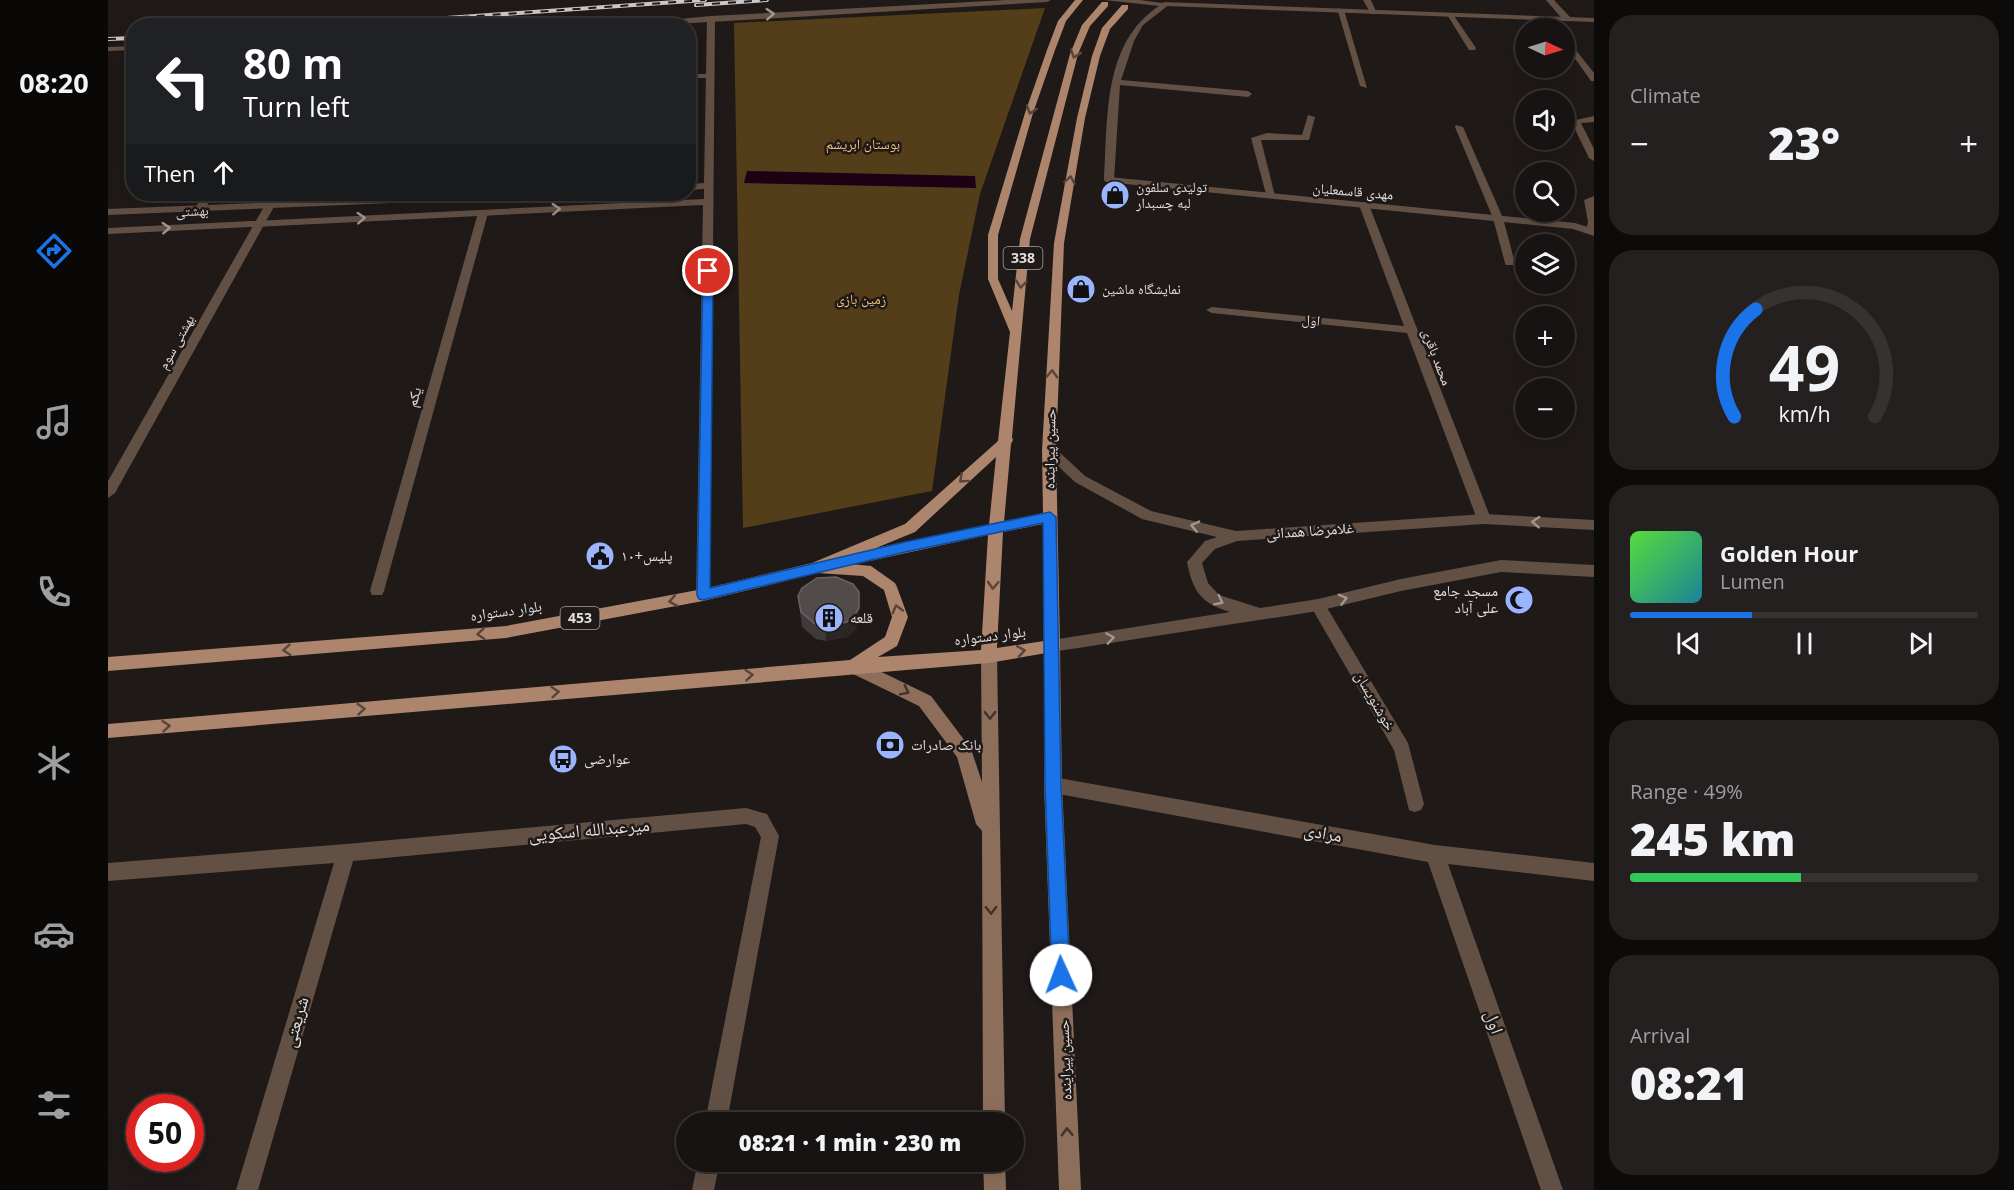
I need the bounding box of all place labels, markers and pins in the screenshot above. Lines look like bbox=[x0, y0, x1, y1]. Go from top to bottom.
place label: تولیدی سلفون لبه‌ چسبدار bbox=[1135, 177, 1207, 212]
shop icon: تولیدی سلفون لبه‌ چسبدار bbox=[1099, 179, 1131, 211]
pin bbox=[682, 245, 733, 296]
shop icon: نمایشگاه ماشین bbox=[1065, 273, 1097, 305]
place label: نمایشگاه ماشین bbox=[1102, 279, 1181, 298]
public building icon: پلیس+۱۰ bbox=[584, 540, 616, 572]
place label: پلیس+۱۰ bbox=[621, 545, 673, 566]
place label: مسجد جامع علی آباد bbox=[1433, 580, 1498, 618]
mosque icon: مسجد جامع علی آباد bbox=[1503, 584, 1535, 616]
building icon: قلعه bbox=[813, 602, 845, 634]
place label: قلعه bbox=[850, 607, 873, 627]
bank icon: بانک صادرات bbox=[874, 729, 906, 761]
place label: بانک صادرات bbox=[911, 734, 981, 754]
bus stop icon: عوارضی bbox=[547, 743, 579, 775]
place label: عوارضی bbox=[584, 748, 630, 769]

